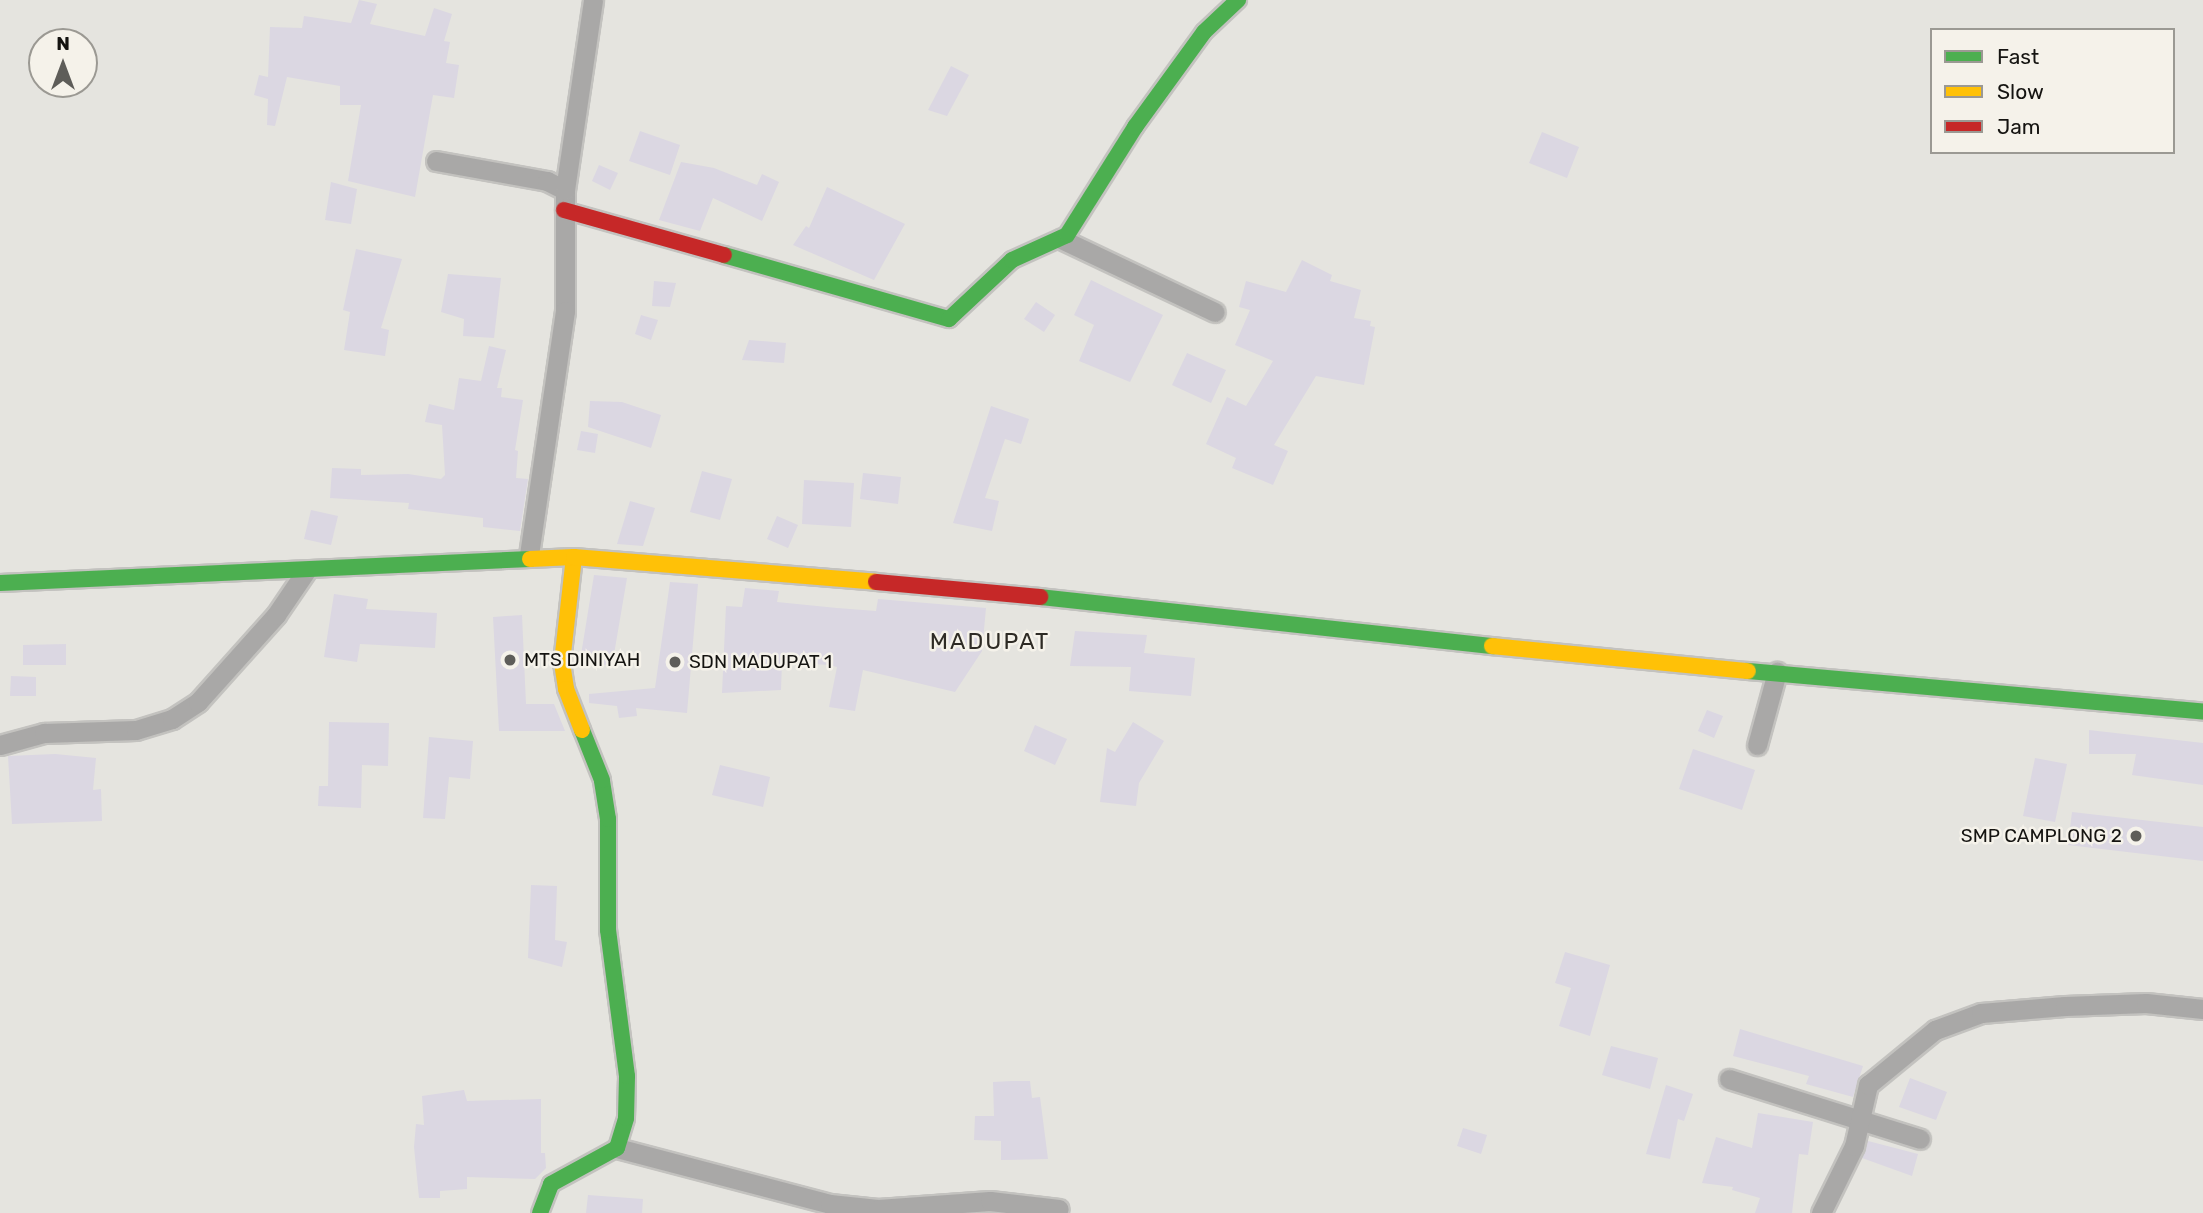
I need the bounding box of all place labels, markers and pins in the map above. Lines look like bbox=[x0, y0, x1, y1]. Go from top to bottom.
place label: MTS DINIYAH bbox=[524, 649, 640, 671]
place label: SDN MADUPAT 1 bbox=[689, 651, 833, 673]
marker: MTS DINIYAH bbox=[502, 652, 518, 668]
marker: SDN MADUPAT 1 bbox=[667, 654, 683, 670]
place label: SMP CAMPLONG 2 bbox=[1960, 825, 2122, 847]
marker: SMP CAMPLONG 2 bbox=[2128, 828, 2144, 844]

